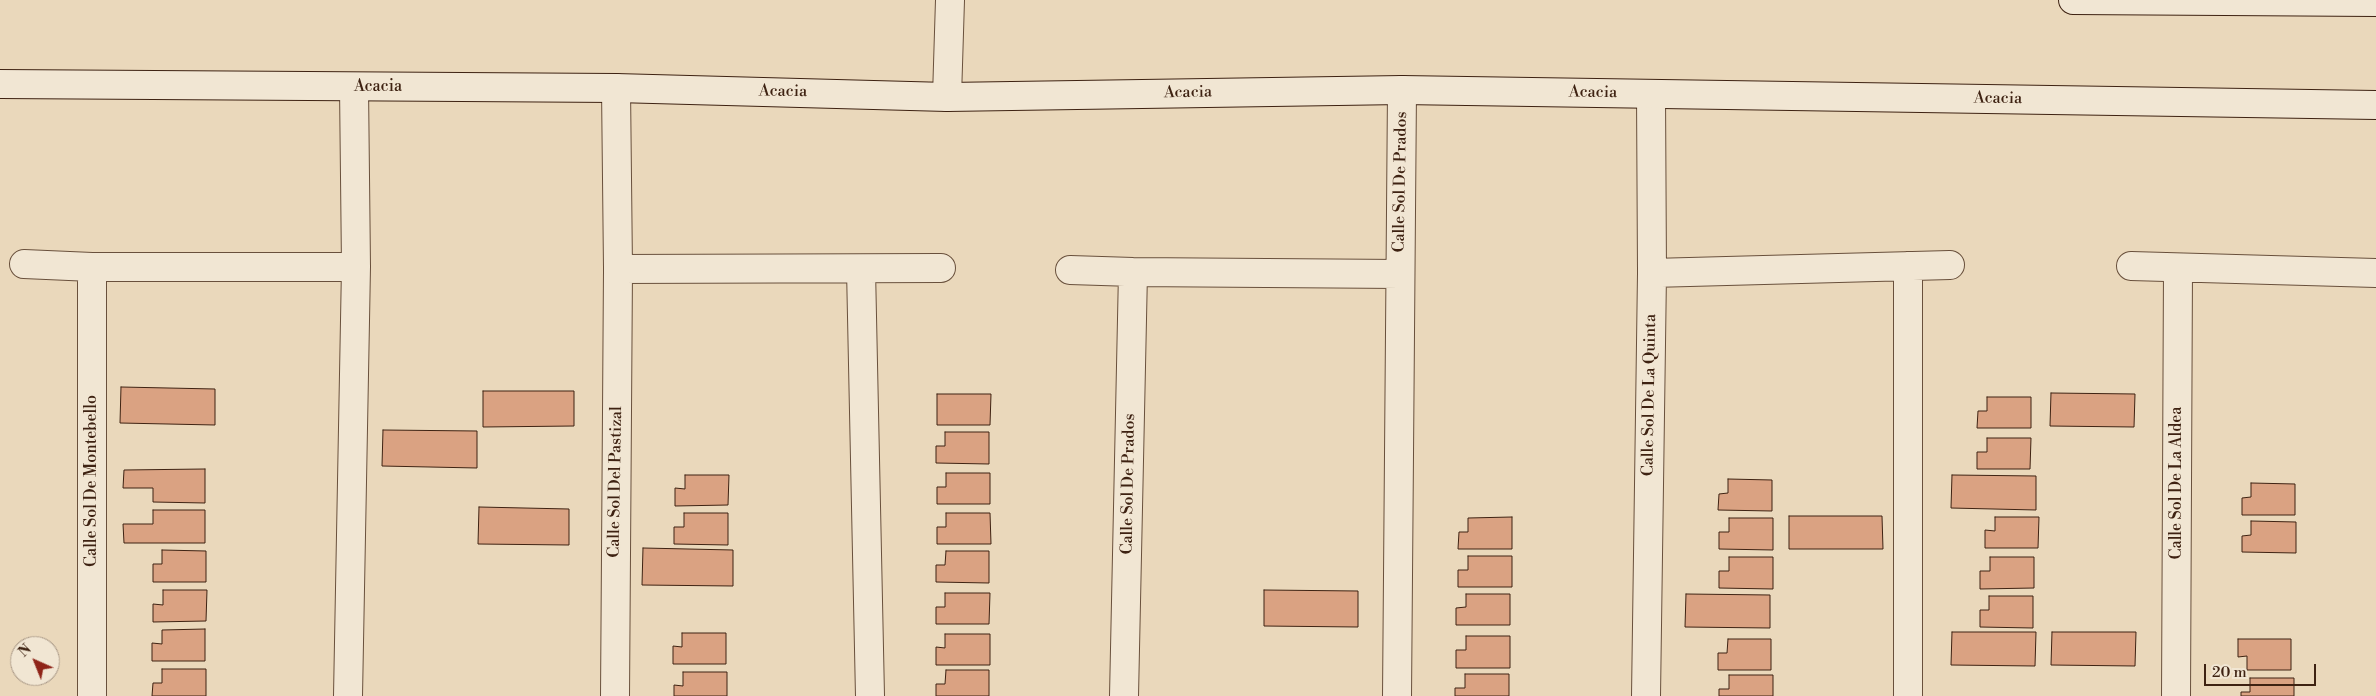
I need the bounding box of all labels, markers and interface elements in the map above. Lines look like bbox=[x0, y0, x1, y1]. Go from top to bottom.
street label: Acacia bbox=[354, 77, 402, 97]
street label: Acacia bbox=[759, 82, 807, 102]
street label: Acacia bbox=[1164, 83, 1212, 103]
street label: Acacia bbox=[1569, 83, 1617, 103]
street label: Acacia bbox=[1974, 89, 2022, 109]
street label: Calle Sol De Prados bbox=[1390, 111, 1412, 253]
street label: Calle Sol De La Quinta bbox=[1639, 314, 1661, 476]
street label: Calle Sol De Montebello bbox=[82, 395, 102, 567]
street label: Calle Sol Del Pastizal bbox=[605, 406, 627, 558]
street label: Calle Sol De La Aldea bbox=[2167, 407, 2187, 559]
street label: Calle Sol De Prados bbox=[1118, 413, 1140, 555]
north arrow bbox=[10, 636, 60, 686]
text: N bbox=[15, 641, 36, 661]
scale bar bbox=[2206, 654, 2318, 686]
text: 20 m bbox=[2212, 663, 2247, 682]

